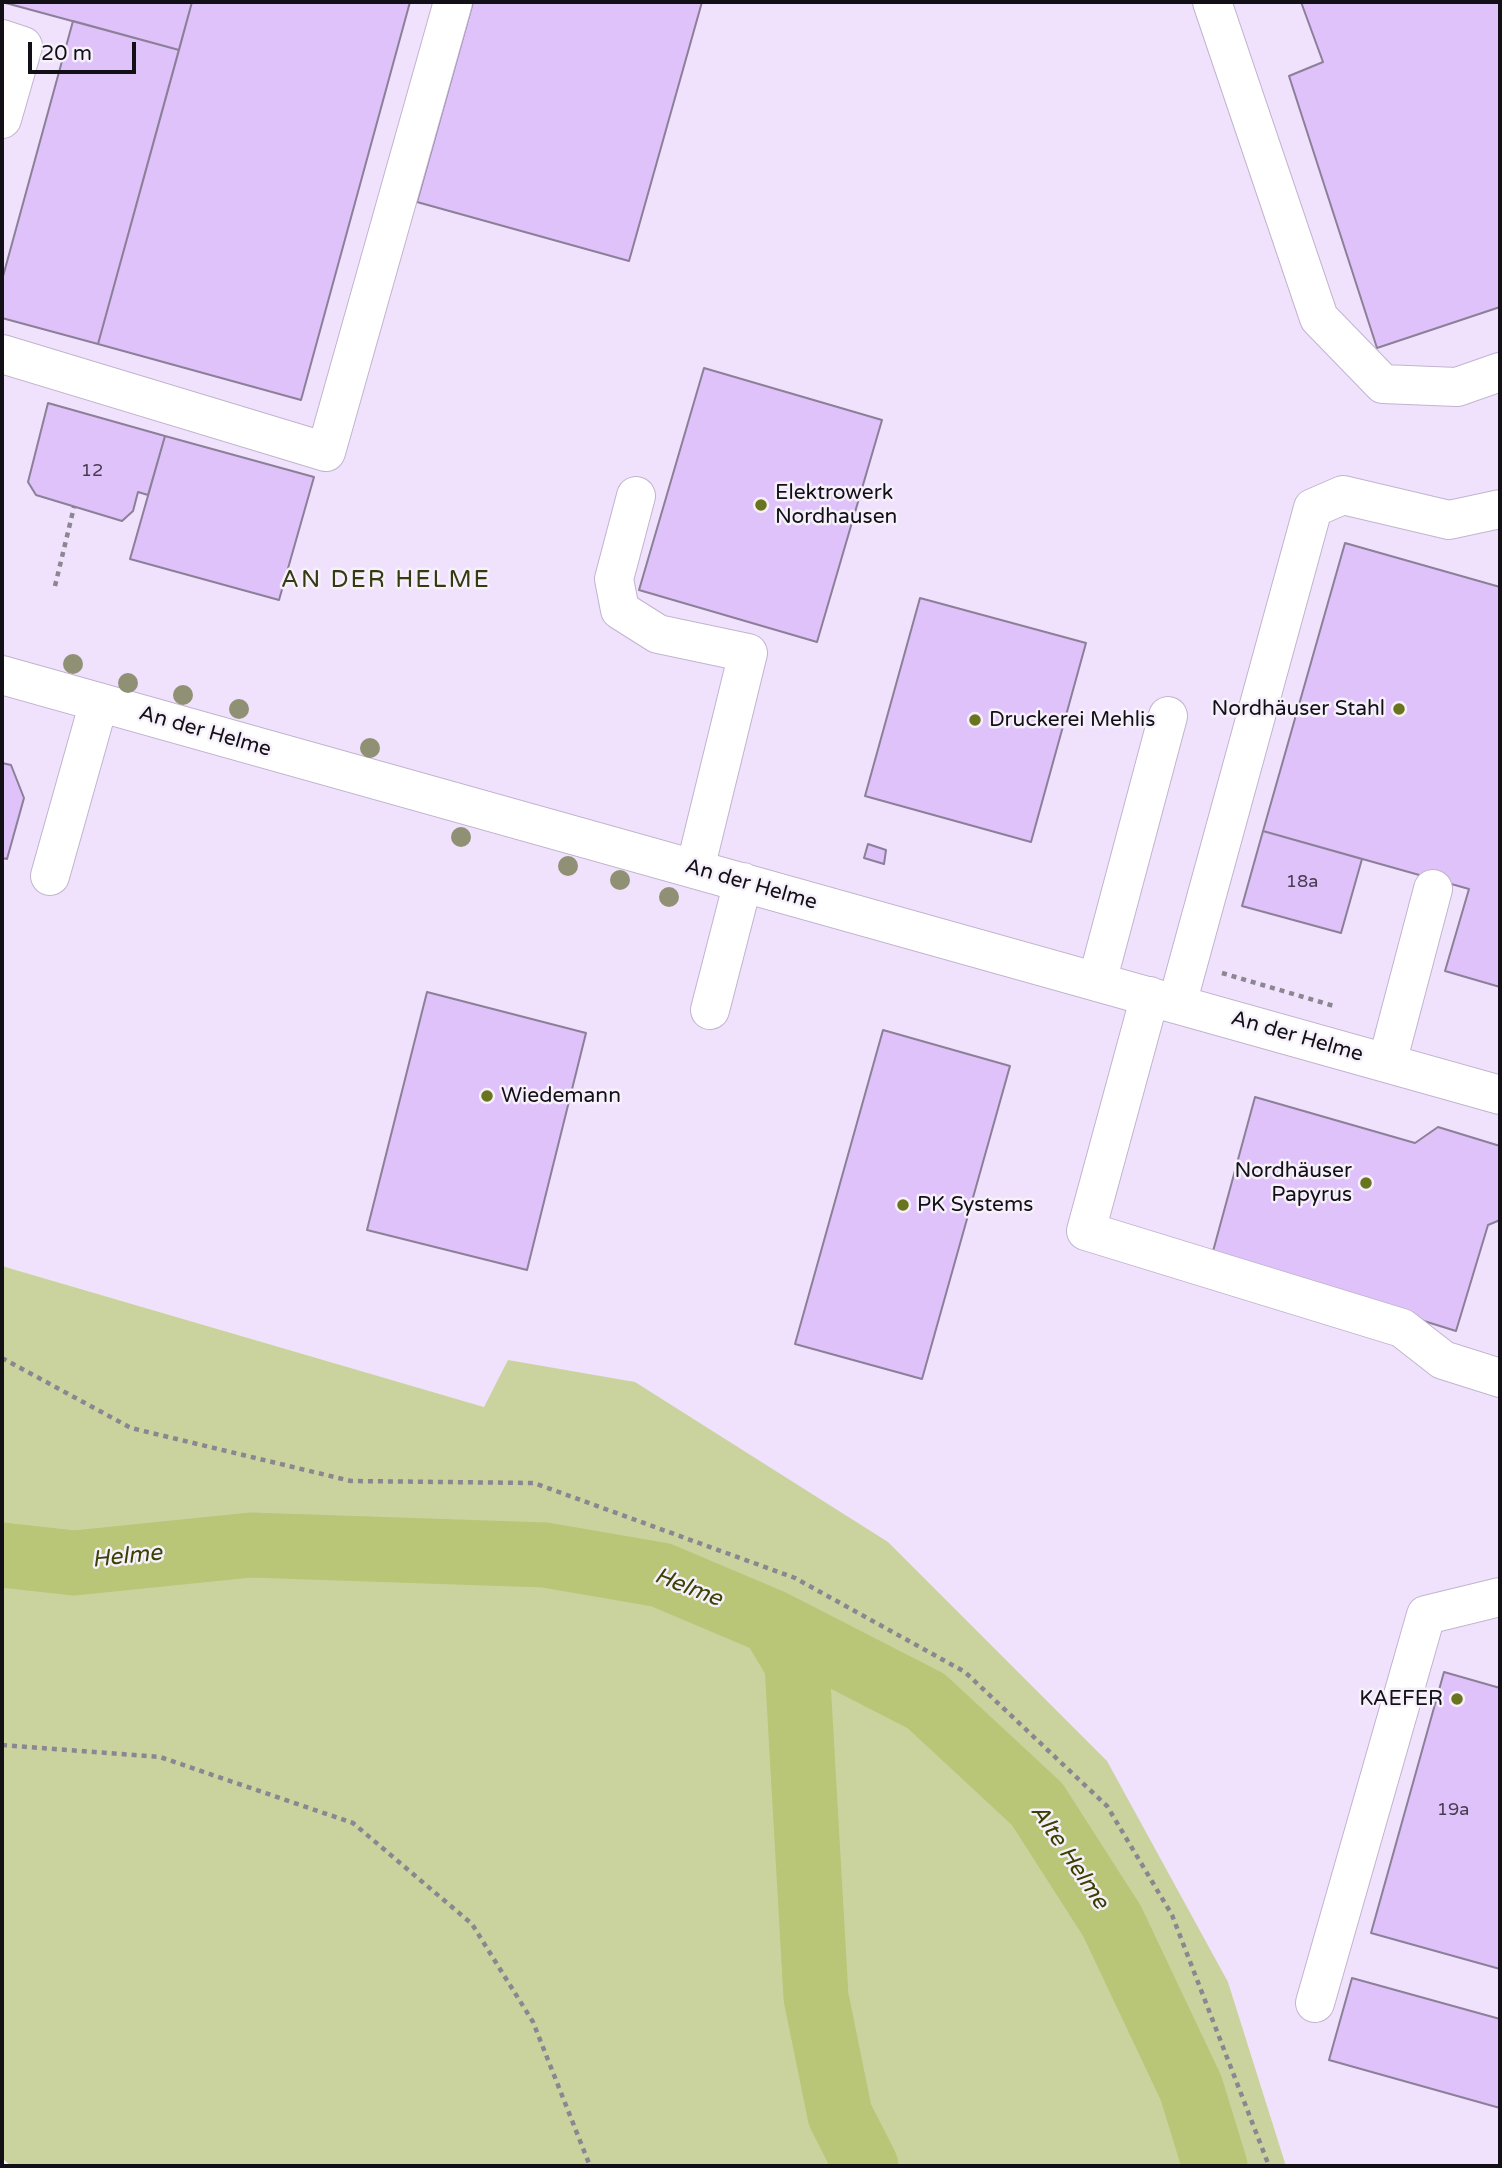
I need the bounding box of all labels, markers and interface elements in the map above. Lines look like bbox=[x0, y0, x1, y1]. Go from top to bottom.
scale bar bbox=[32, 28, 140, 72]
text: 20 m bbox=[41, 41, 92, 66]
house number: 12 bbox=[81, 460, 103, 482]
place label: Elektrowerk Nordhausen bbox=[775, 480, 897, 530]
marker: Elektrowerk Nordhausen bbox=[753, 497, 769, 513]
district label: AN DER HELME bbox=[283, 567, 489, 595]
place label: Nordhäuser Stahl bbox=[1212, 696, 1385, 722]
street label: An der Helme bbox=[136, 701, 274, 763]
marker: Nordhäuser Stahl bbox=[1391, 701, 1407, 717]
place label: Druckerei Mehlis bbox=[989, 707, 1155, 733]
marker: Druckerei Mehlis bbox=[967, 712, 983, 728]
street label: An der Helme bbox=[682, 854, 820, 916]
house number: 18a bbox=[1286, 871, 1318, 893]
street label: An der Helme bbox=[1228, 1006, 1366, 1068]
place label: Wiedemann bbox=[501, 1083, 621, 1109]
marker: Wiedemann bbox=[479, 1088, 495, 1104]
place label: Nordhäuser Papyrus bbox=[1234, 1158, 1352, 1208]
marker: Nordhäuser Papyrus bbox=[1358, 1175, 1374, 1191]
place label: PK Systems bbox=[917, 1192, 1033, 1218]
marker: PK Systems bbox=[895, 1197, 911, 1213]
water label: Helme bbox=[91, 1540, 163, 1574]
water label: Helme bbox=[650, 1563, 726, 1613]
place label: KAEFER bbox=[1359, 1686, 1443, 1712]
marker: KAEFER bbox=[1449, 1691, 1465, 1707]
water label: Alte Helme bbox=[1024, 1799, 1114, 1915]
house number: 19a bbox=[1437, 1799, 1469, 1821]

